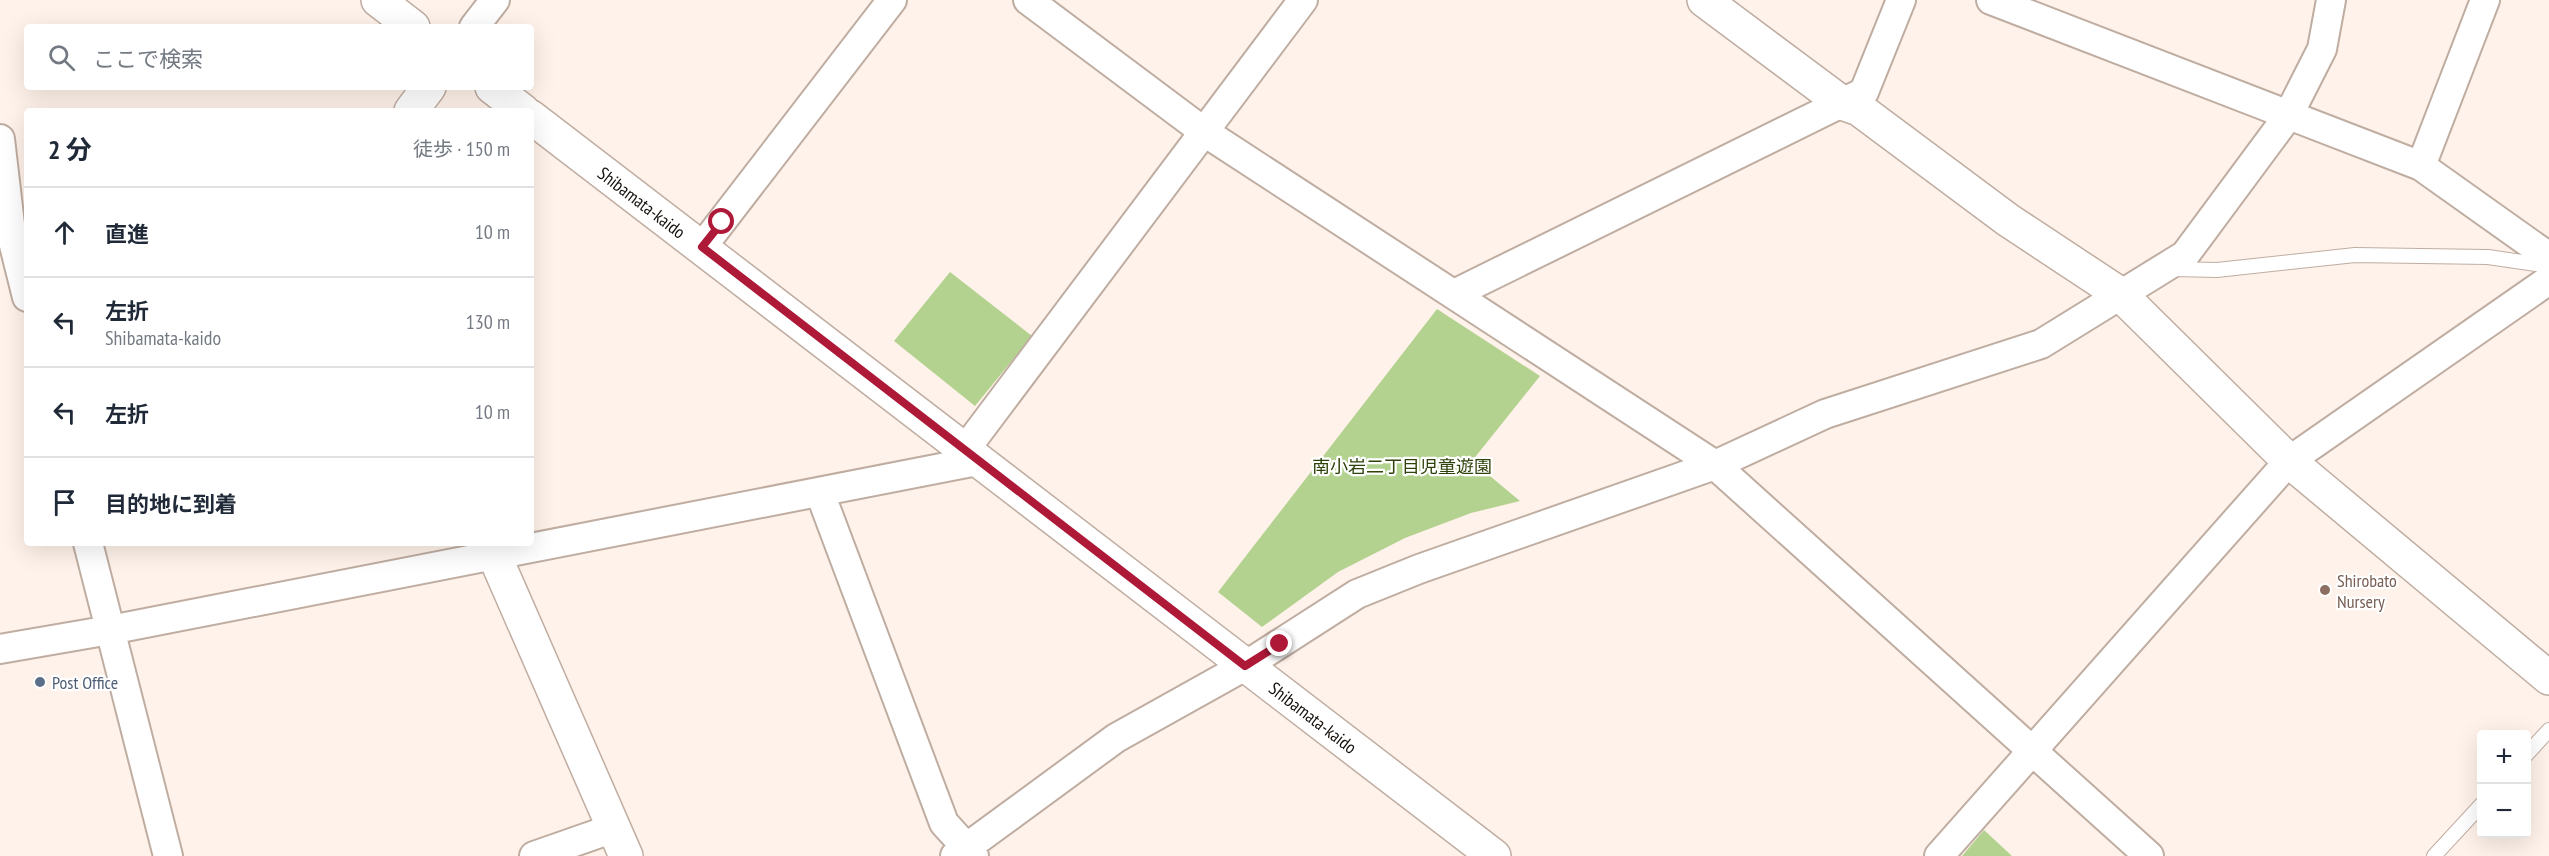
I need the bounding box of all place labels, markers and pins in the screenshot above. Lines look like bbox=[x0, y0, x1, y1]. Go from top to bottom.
place label: Shirobato Nursery bbox=[2337, 569, 2397, 613]
marker: Shirobato Nursery bbox=[2318, 583, 2332, 597]
place label: Post Office bbox=[52, 671, 118, 694]
marker: Post Office bbox=[33, 675, 47, 689]

